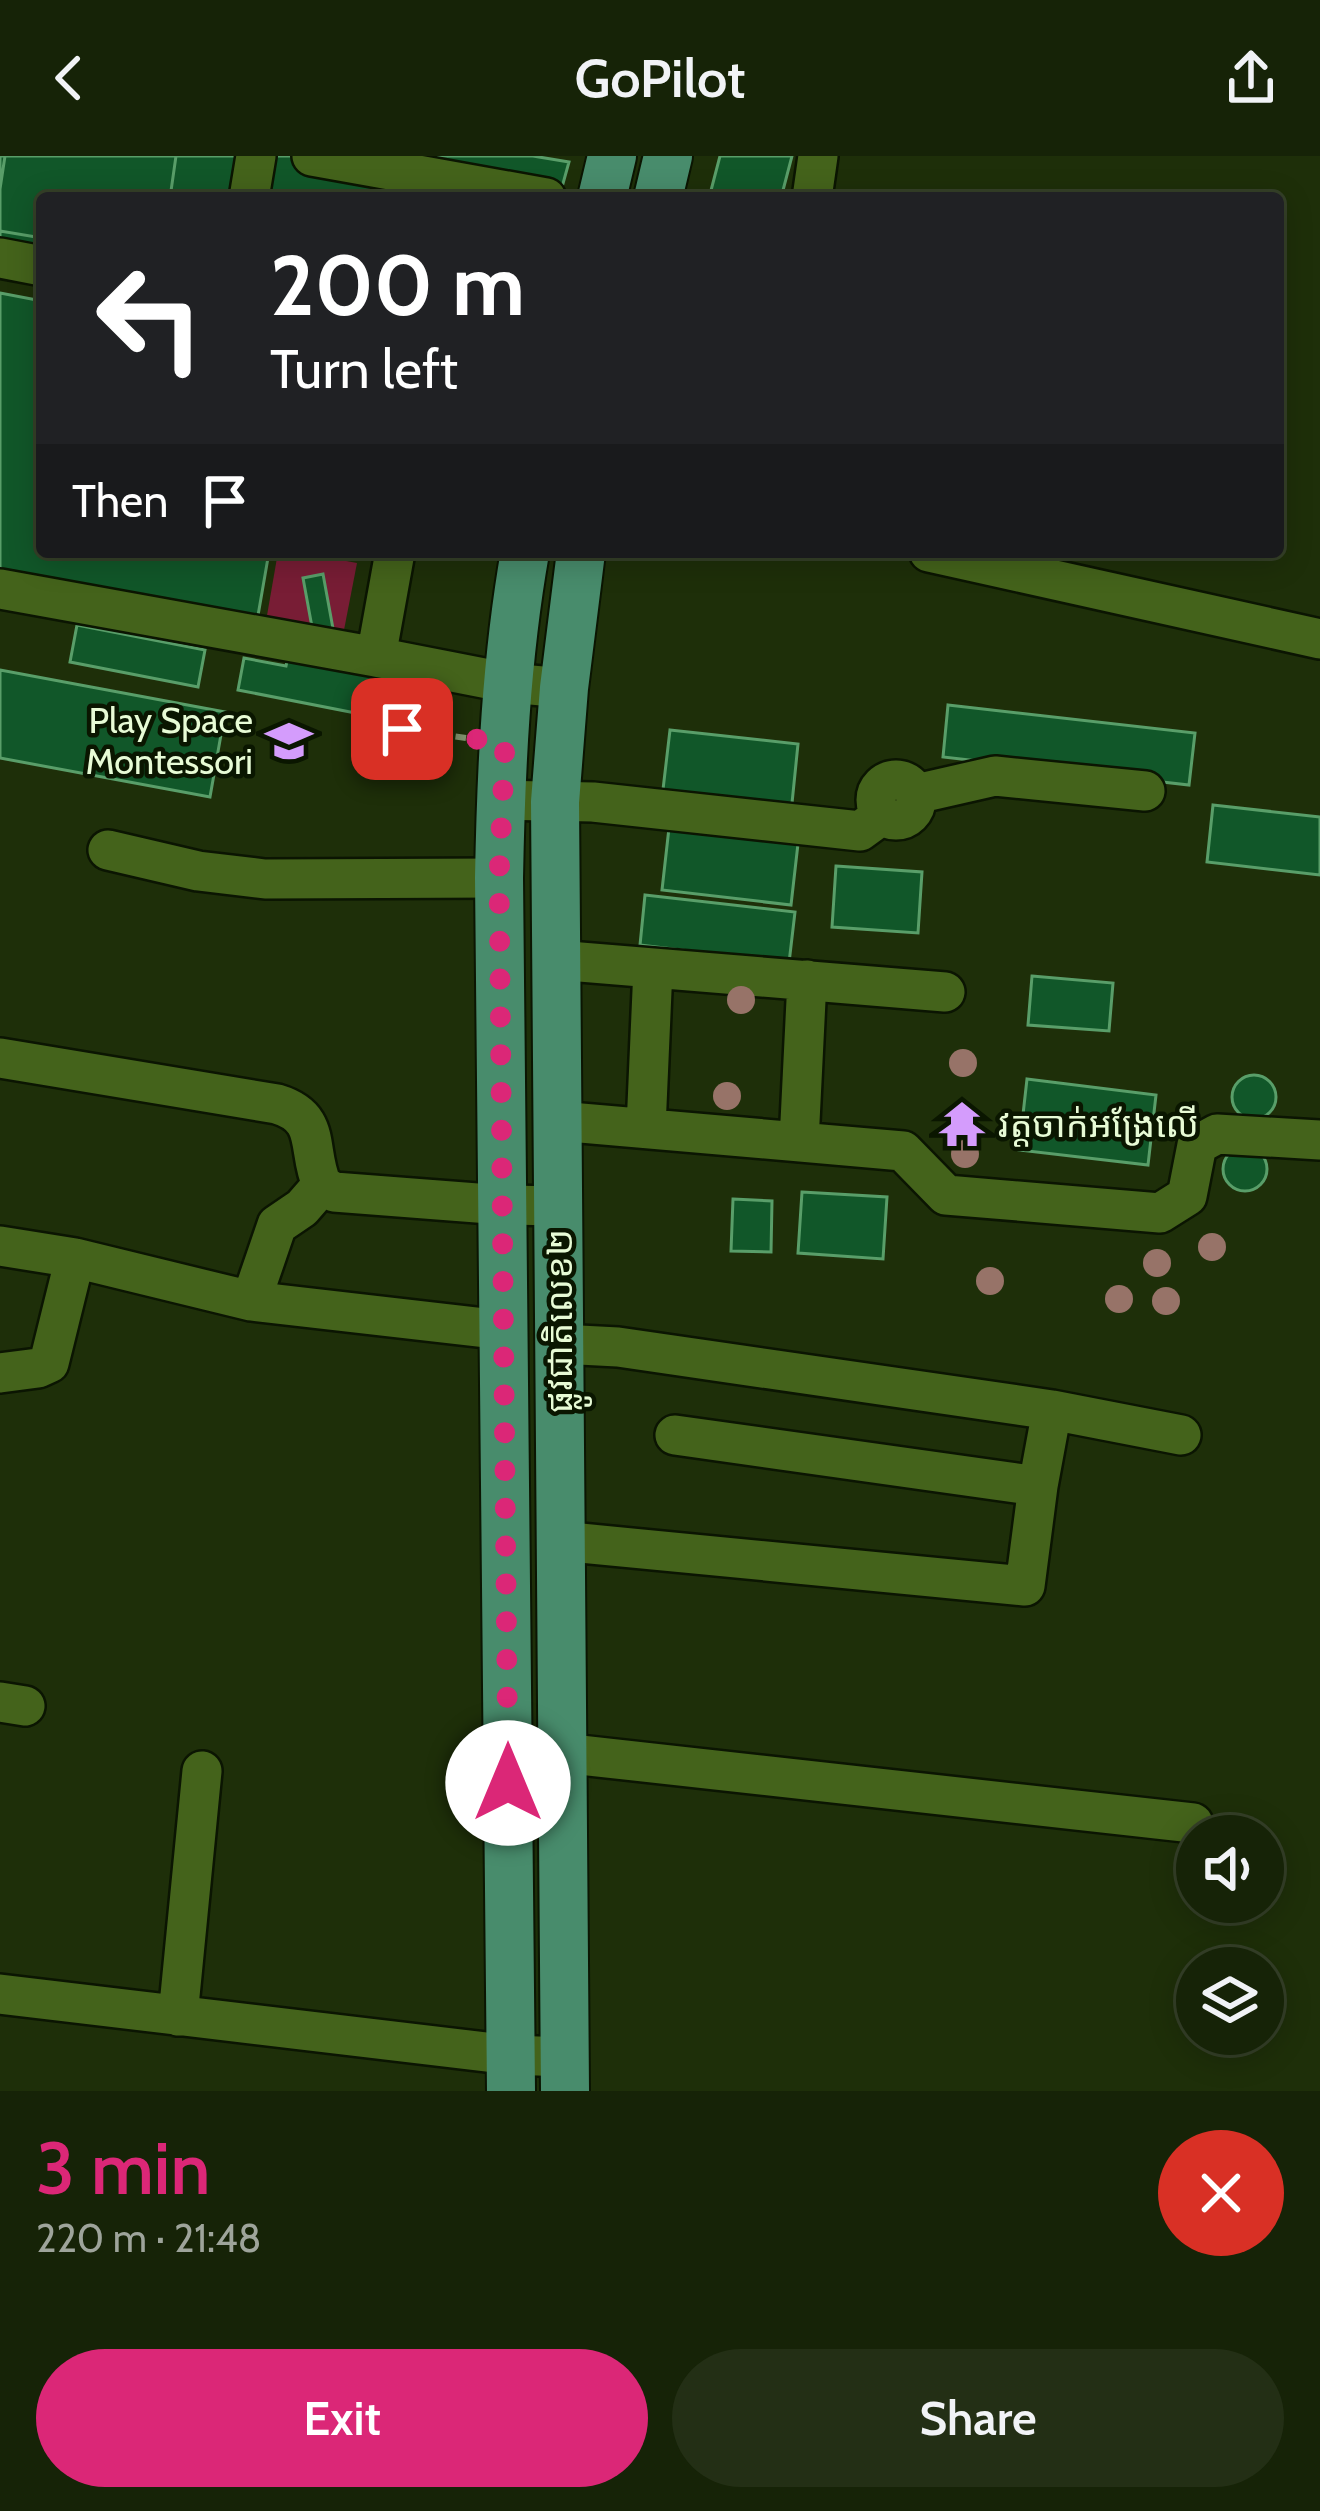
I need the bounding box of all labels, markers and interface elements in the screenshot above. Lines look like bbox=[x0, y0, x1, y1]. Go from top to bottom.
icon: back bbox=[36, 45, 102, 111]
text: GoPilot bbox=[575, 45, 745, 111]
icon: share bbox=[1218, 45, 1284, 111]
text: 200 m bbox=[270, 234, 525, 336]
icon: left bbox=[72, 240, 228, 396]
text: Turn left bbox=[270, 336, 458, 402]
icon: arrive bbox=[192, 468, 258, 534]
text: Then bbox=[72, 474, 168, 528]
pin bbox=[351, 678, 453, 780]
icon: arrive bbox=[369, 696, 435, 762]
place label: Play Space Montessori bbox=[86, 698, 253, 783]
school or university icon: Play Space Montessori bbox=[264, 716, 314, 766]
temple icon: វត្តចាក់អង្រែលើ bbox=[937, 1099, 987, 1149]
place label: វត្តចាក់អង្រែលើ bbox=[998, 1102, 1199, 1147]
street label: ផ្លូវជាតិលេខ២ bbox=[537, 1229, 592, 1413]
position arrow bbox=[445, 1720, 571, 1846]
map controls bbox=[1176, 1815, 1284, 2055]
button: sound bbox=[1176, 1815, 1284, 1923]
button: layers bbox=[1176, 1947, 1284, 2055]
text: 3 min bbox=[36, 2125, 210, 2212]
button: close bbox=[1158, 2130, 1284, 2256]
text: 220 m · 21:48 bbox=[36, 2214, 261, 2262]
button: Exit bbox=[36, 2349, 648, 2487]
button: Share bbox=[672, 2349, 1284, 2487]

